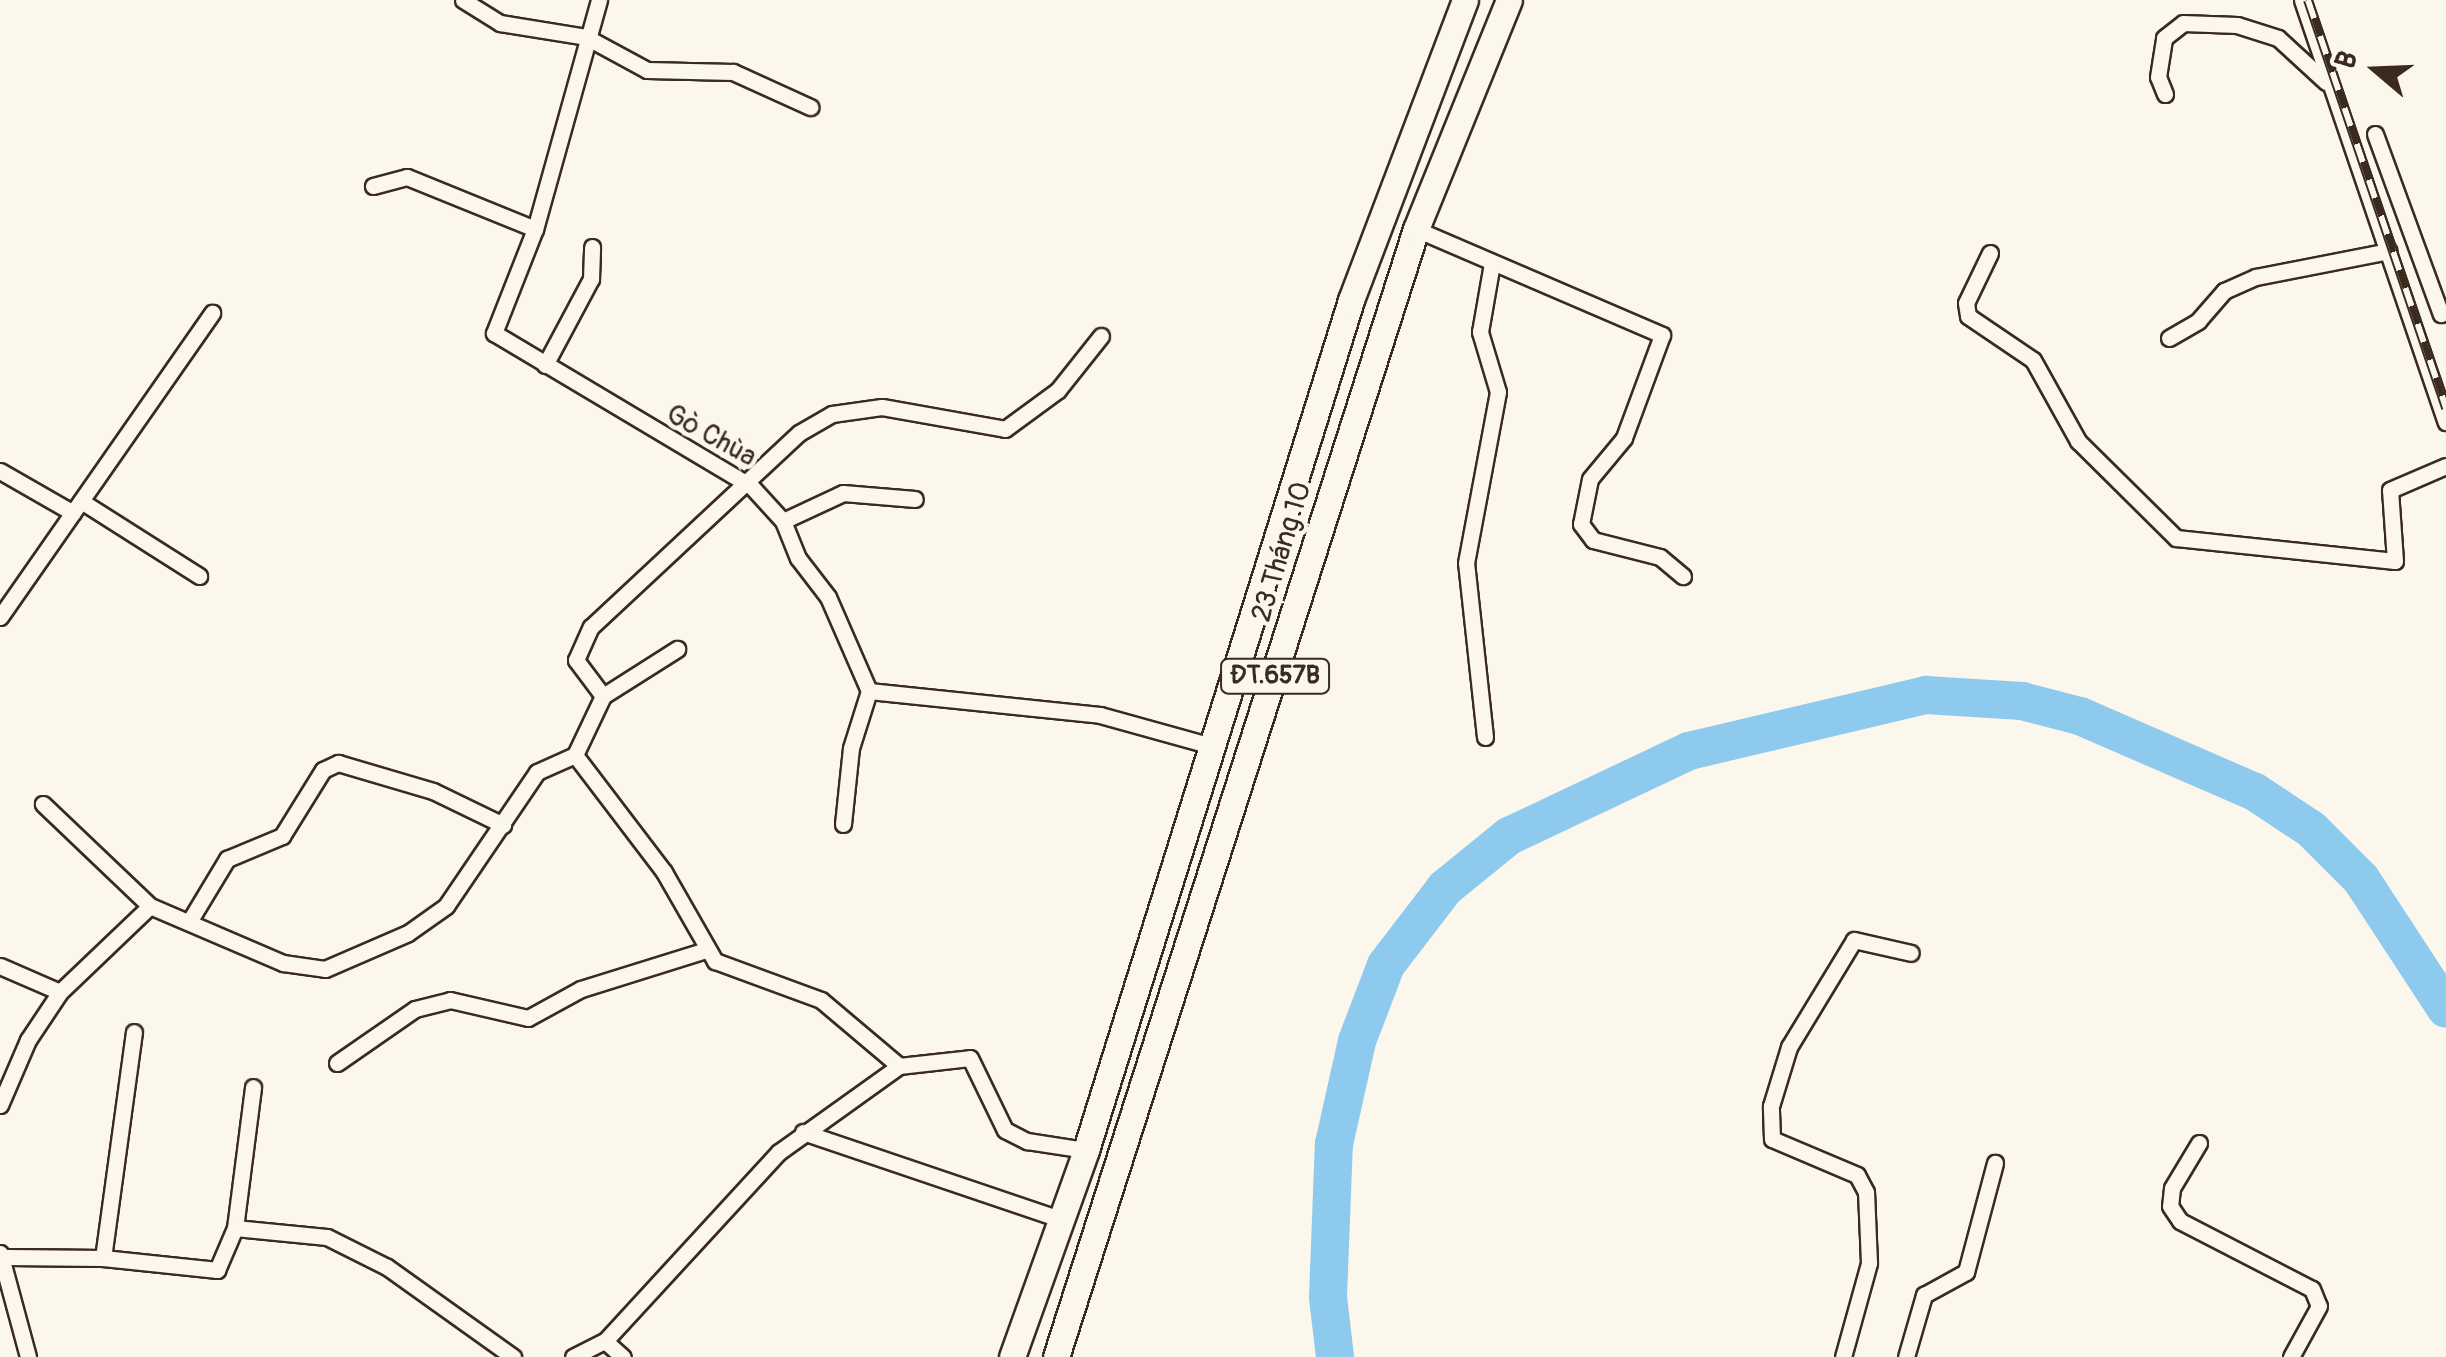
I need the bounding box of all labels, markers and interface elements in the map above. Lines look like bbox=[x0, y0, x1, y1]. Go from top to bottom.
north arrow bbox=[2326, 20, 2426, 120]
text: B bbox=[2328, 47, 2366, 73]
street label: Gò Chùa bbox=[660, 398, 762, 474]
street label: 23 Tháng 10 bbox=[1245, 478, 1319, 626]
road number: ĐT.657B bbox=[1220, 656, 1330, 696]

